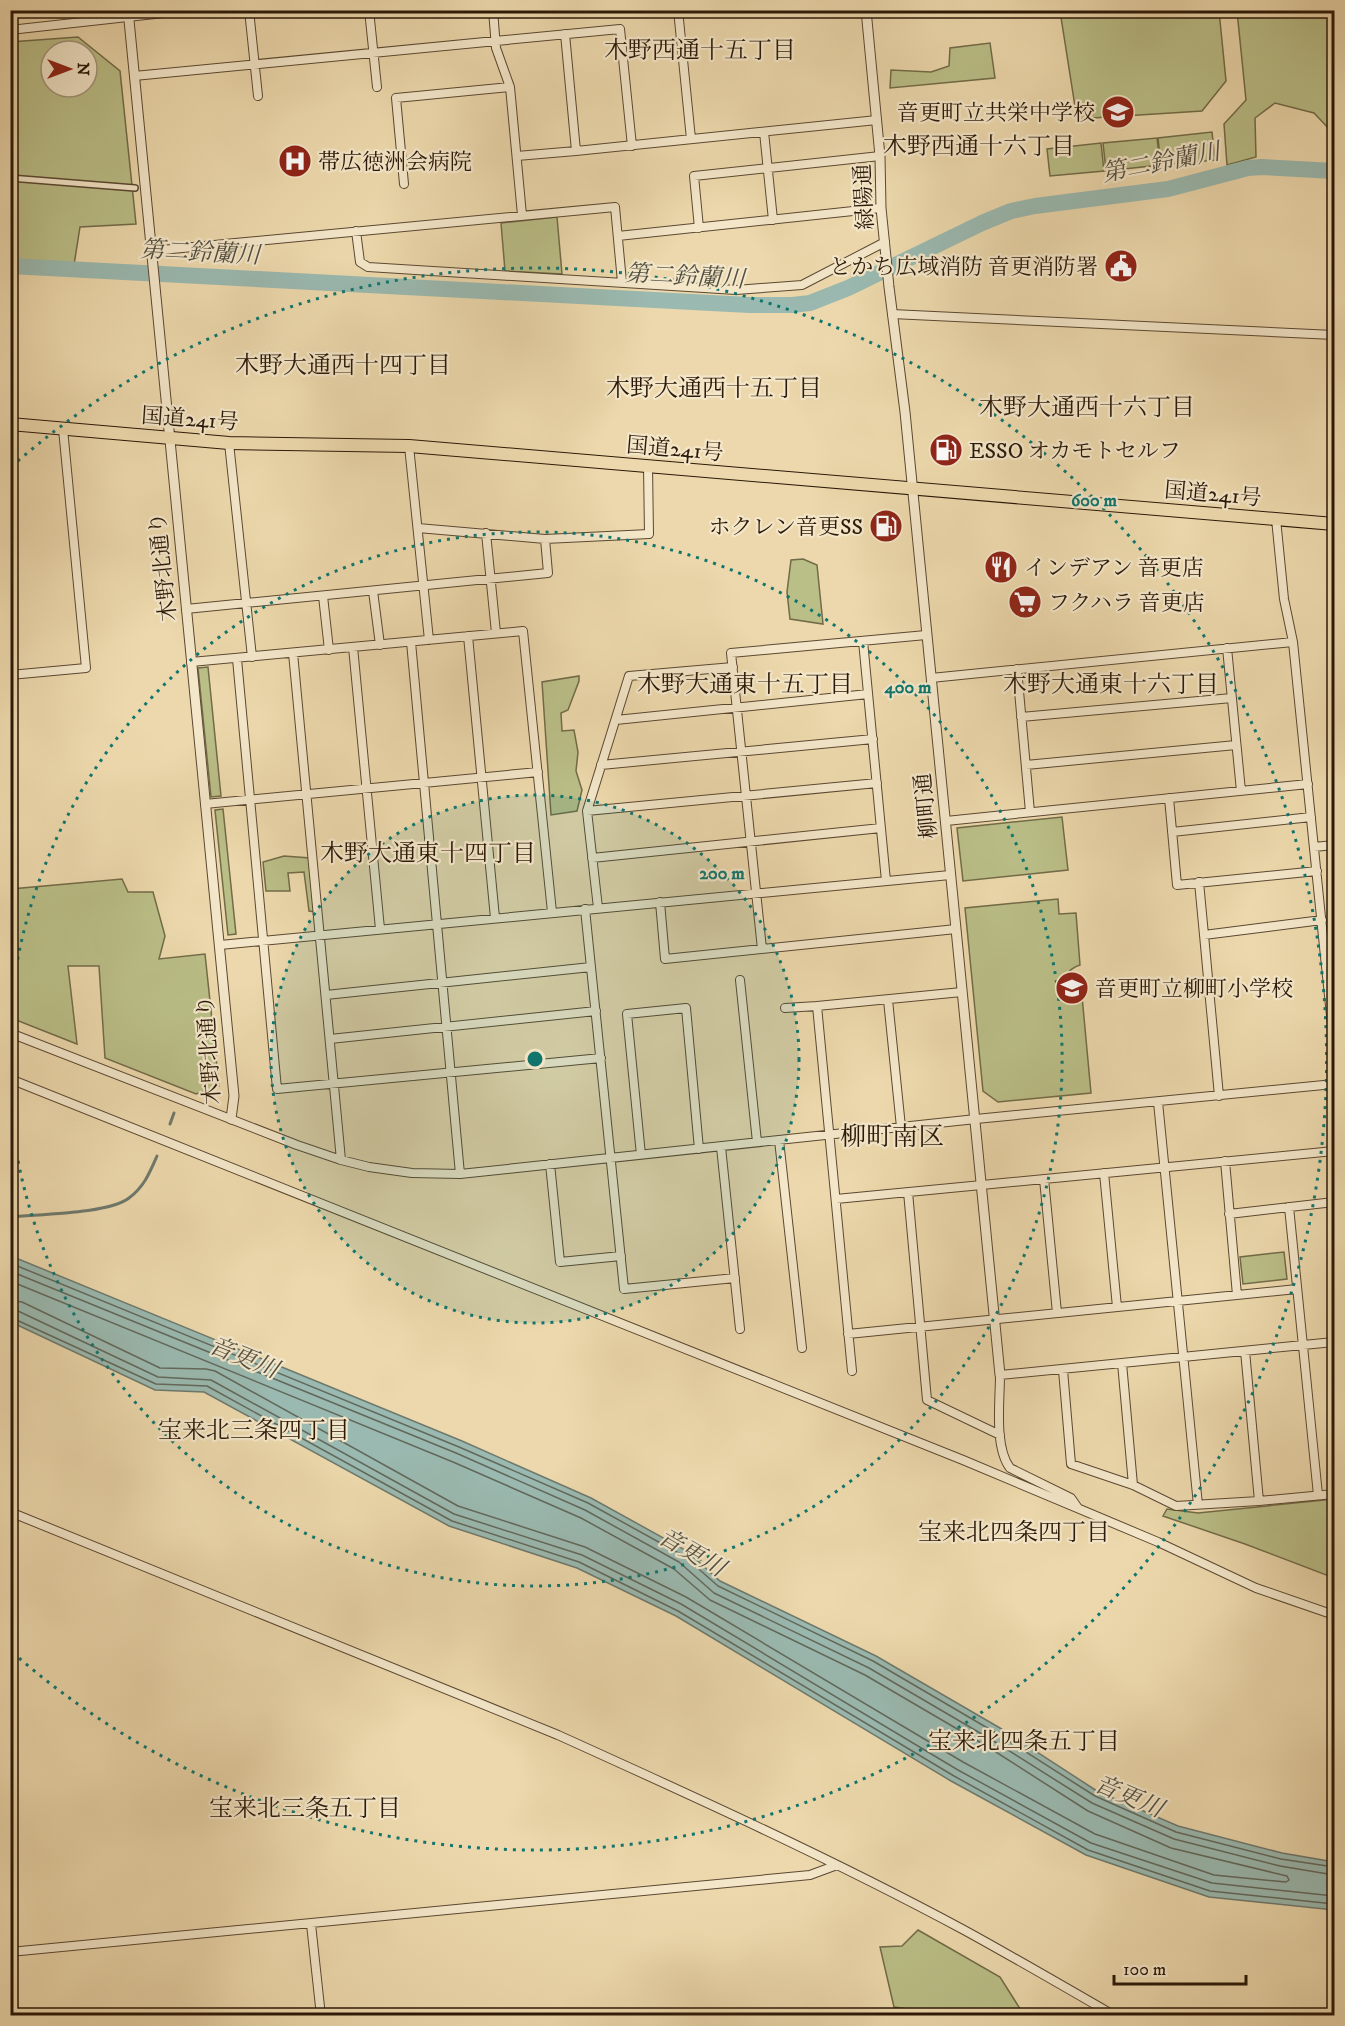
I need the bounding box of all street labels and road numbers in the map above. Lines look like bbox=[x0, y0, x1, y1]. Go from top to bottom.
street label: 緑陽通 bbox=[849, 163, 880, 231]
street label: 国道241号 bbox=[140, 403, 239, 436]
street label: 国道241号 bbox=[625, 432, 725, 467]
street label: 国道241号 bbox=[1163, 477, 1263, 512]
street label: 木野北通り bbox=[144, 511, 183, 623]
street label: 柳町通 bbox=[910, 772, 943, 840]
street label: 木野北通り bbox=[192, 994, 227, 1106]

